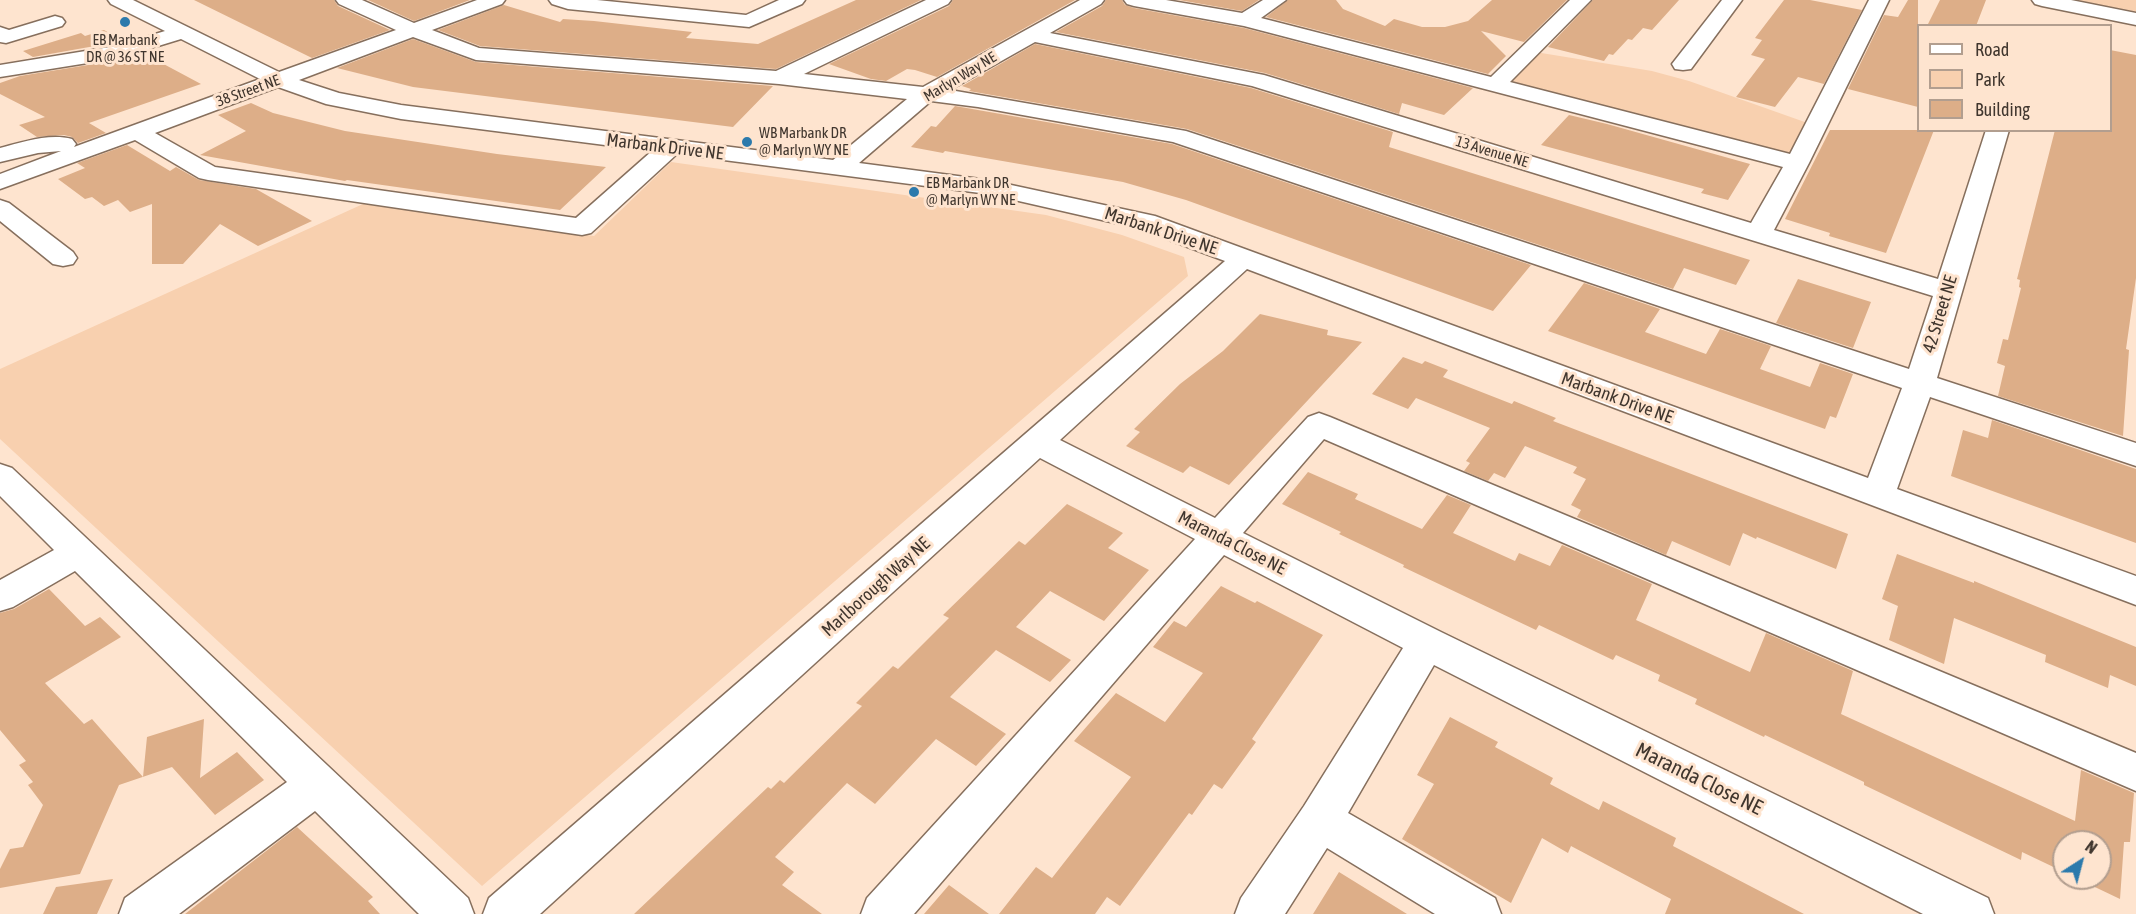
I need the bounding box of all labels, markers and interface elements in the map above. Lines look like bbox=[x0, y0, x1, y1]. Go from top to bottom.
marker: EB Marbank DR @ 36 ST NE bbox=[118, 15, 132, 29]
legend bbox=[1917, 24, 2112, 132]
place label: EB Marbank DR @ 36 ST NE bbox=[86, 31, 164, 66]
text: Road bbox=[1975, 39, 2009, 60]
street label: Marlyn Way NE bbox=[920, 48, 1000, 106]
text: Park bbox=[1975, 69, 2005, 90]
street label: 38 Street NE bbox=[214, 71, 282, 111]
text: Building bbox=[1975, 99, 2030, 120]
place label: WB Marbank DR @ Marlyn WY NE bbox=[759, 124, 848, 159]
street label: Marbank Drive NE bbox=[605, 129, 725, 165]
street label: 13 Avenue NE bbox=[1454, 132, 1530, 172]
marker: WB Marbank DR @ Marlyn WY NE bbox=[740, 135, 754, 149]
place label: EB Marbank DR @ Marlyn WY NE bbox=[926, 174, 1015, 209]
marker: EB Marbank DR @ Marlyn WY NE bbox=[907, 185, 921, 199]
street label: Marbank Drive NE bbox=[1102, 203, 1220, 259]
street label: 42 Street NE bbox=[1918, 273, 1962, 355]
street label: Marbank Drive NE bbox=[1558, 368, 1676, 428]
street label: Maranda Close NE bbox=[1174, 507, 1290, 579]
street label: Marlborough Way NE bbox=[818, 533, 934, 641]
street label: Maranda Close NE bbox=[1631, 737, 1767, 821]
north arrow bbox=[2052, 830, 2112, 890]
text: N bbox=[2082, 837, 2101, 857]

